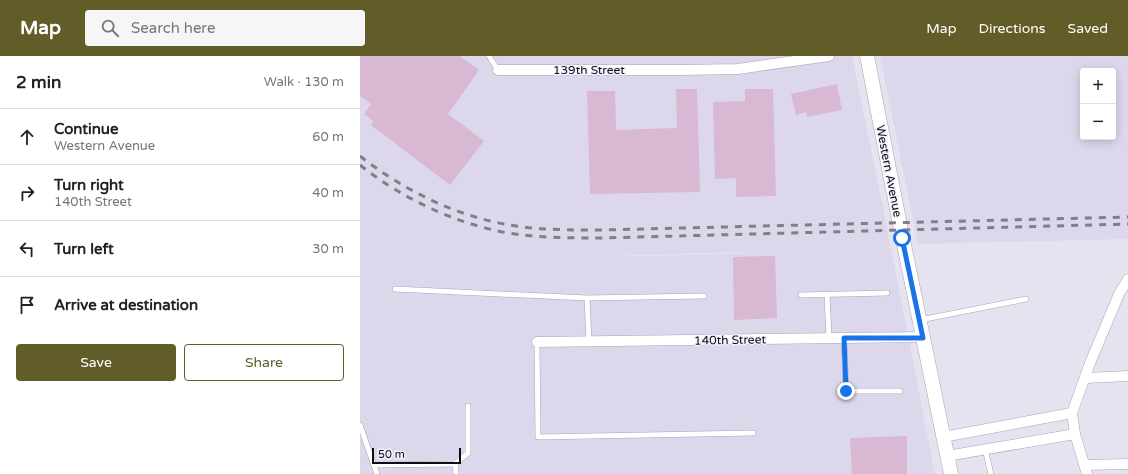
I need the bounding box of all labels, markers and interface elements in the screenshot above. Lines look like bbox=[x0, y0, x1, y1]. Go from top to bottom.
search box bbox=[85, 10, 365, 46]
text: Map bbox=[20, 17, 61, 39]
icon: search bbox=[99, 17, 121, 39]
text: Search here bbox=[131, 19, 215, 37]
text: Map bbox=[926, 20, 957, 37]
text: Directions bbox=[979, 20, 1046, 37]
text: Saved bbox=[1068, 20, 1108, 37]
street label: 139th Street bbox=[553, 63, 625, 77]
map controls bbox=[1080, 68, 1116, 140]
button: + bbox=[1080, 68, 1116, 104]
text: 2 min bbox=[16, 72, 61, 93]
text: Walk · 130 m bbox=[264, 74, 344, 90]
button: − bbox=[1080, 104, 1116, 140]
text: Continue bbox=[54, 120, 118, 138]
street label: Western Avenue bbox=[873, 124, 905, 218]
icon: ahead bbox=[16, 126, 38, 148]
text: 60 m bbox=[312, 129, 344, 145]
text: Western Avenue bbox=[54, 138, 155, 154]
text: Turn right bbox=[54, 176, 124, 194]
icon: right bbox=[16, 182, 38, 204]
text: 40 m bbox=[312, 185, 344, 201]
text: 140th Street bbox=[54, 194, 132, 210]
route start bbox=[893, 229, 911, 247]
icon: left bbox=[16, 238, 38, 260]
text: Turn left bbox=[54, 240, 114, 258]
text: 30 m bbox=[312, 241, 344, 257]
icon: arrive bbox=[16, 294, 38, 316]
text: Arrive at destination bbox=[54, 296, 198, 314]
street label: 140th Street bbox=[694, 332, 766, 348]
button: Save bbox=[16, 344, 176, 381]
button: Share bbox=[184, 344, 344, 381]
route end bbox=[837, 382, 855, 400]
scale bar bbox=[372, 446, 461, 465]
text: 50 m bbox=[378, 448, 405, 461]

